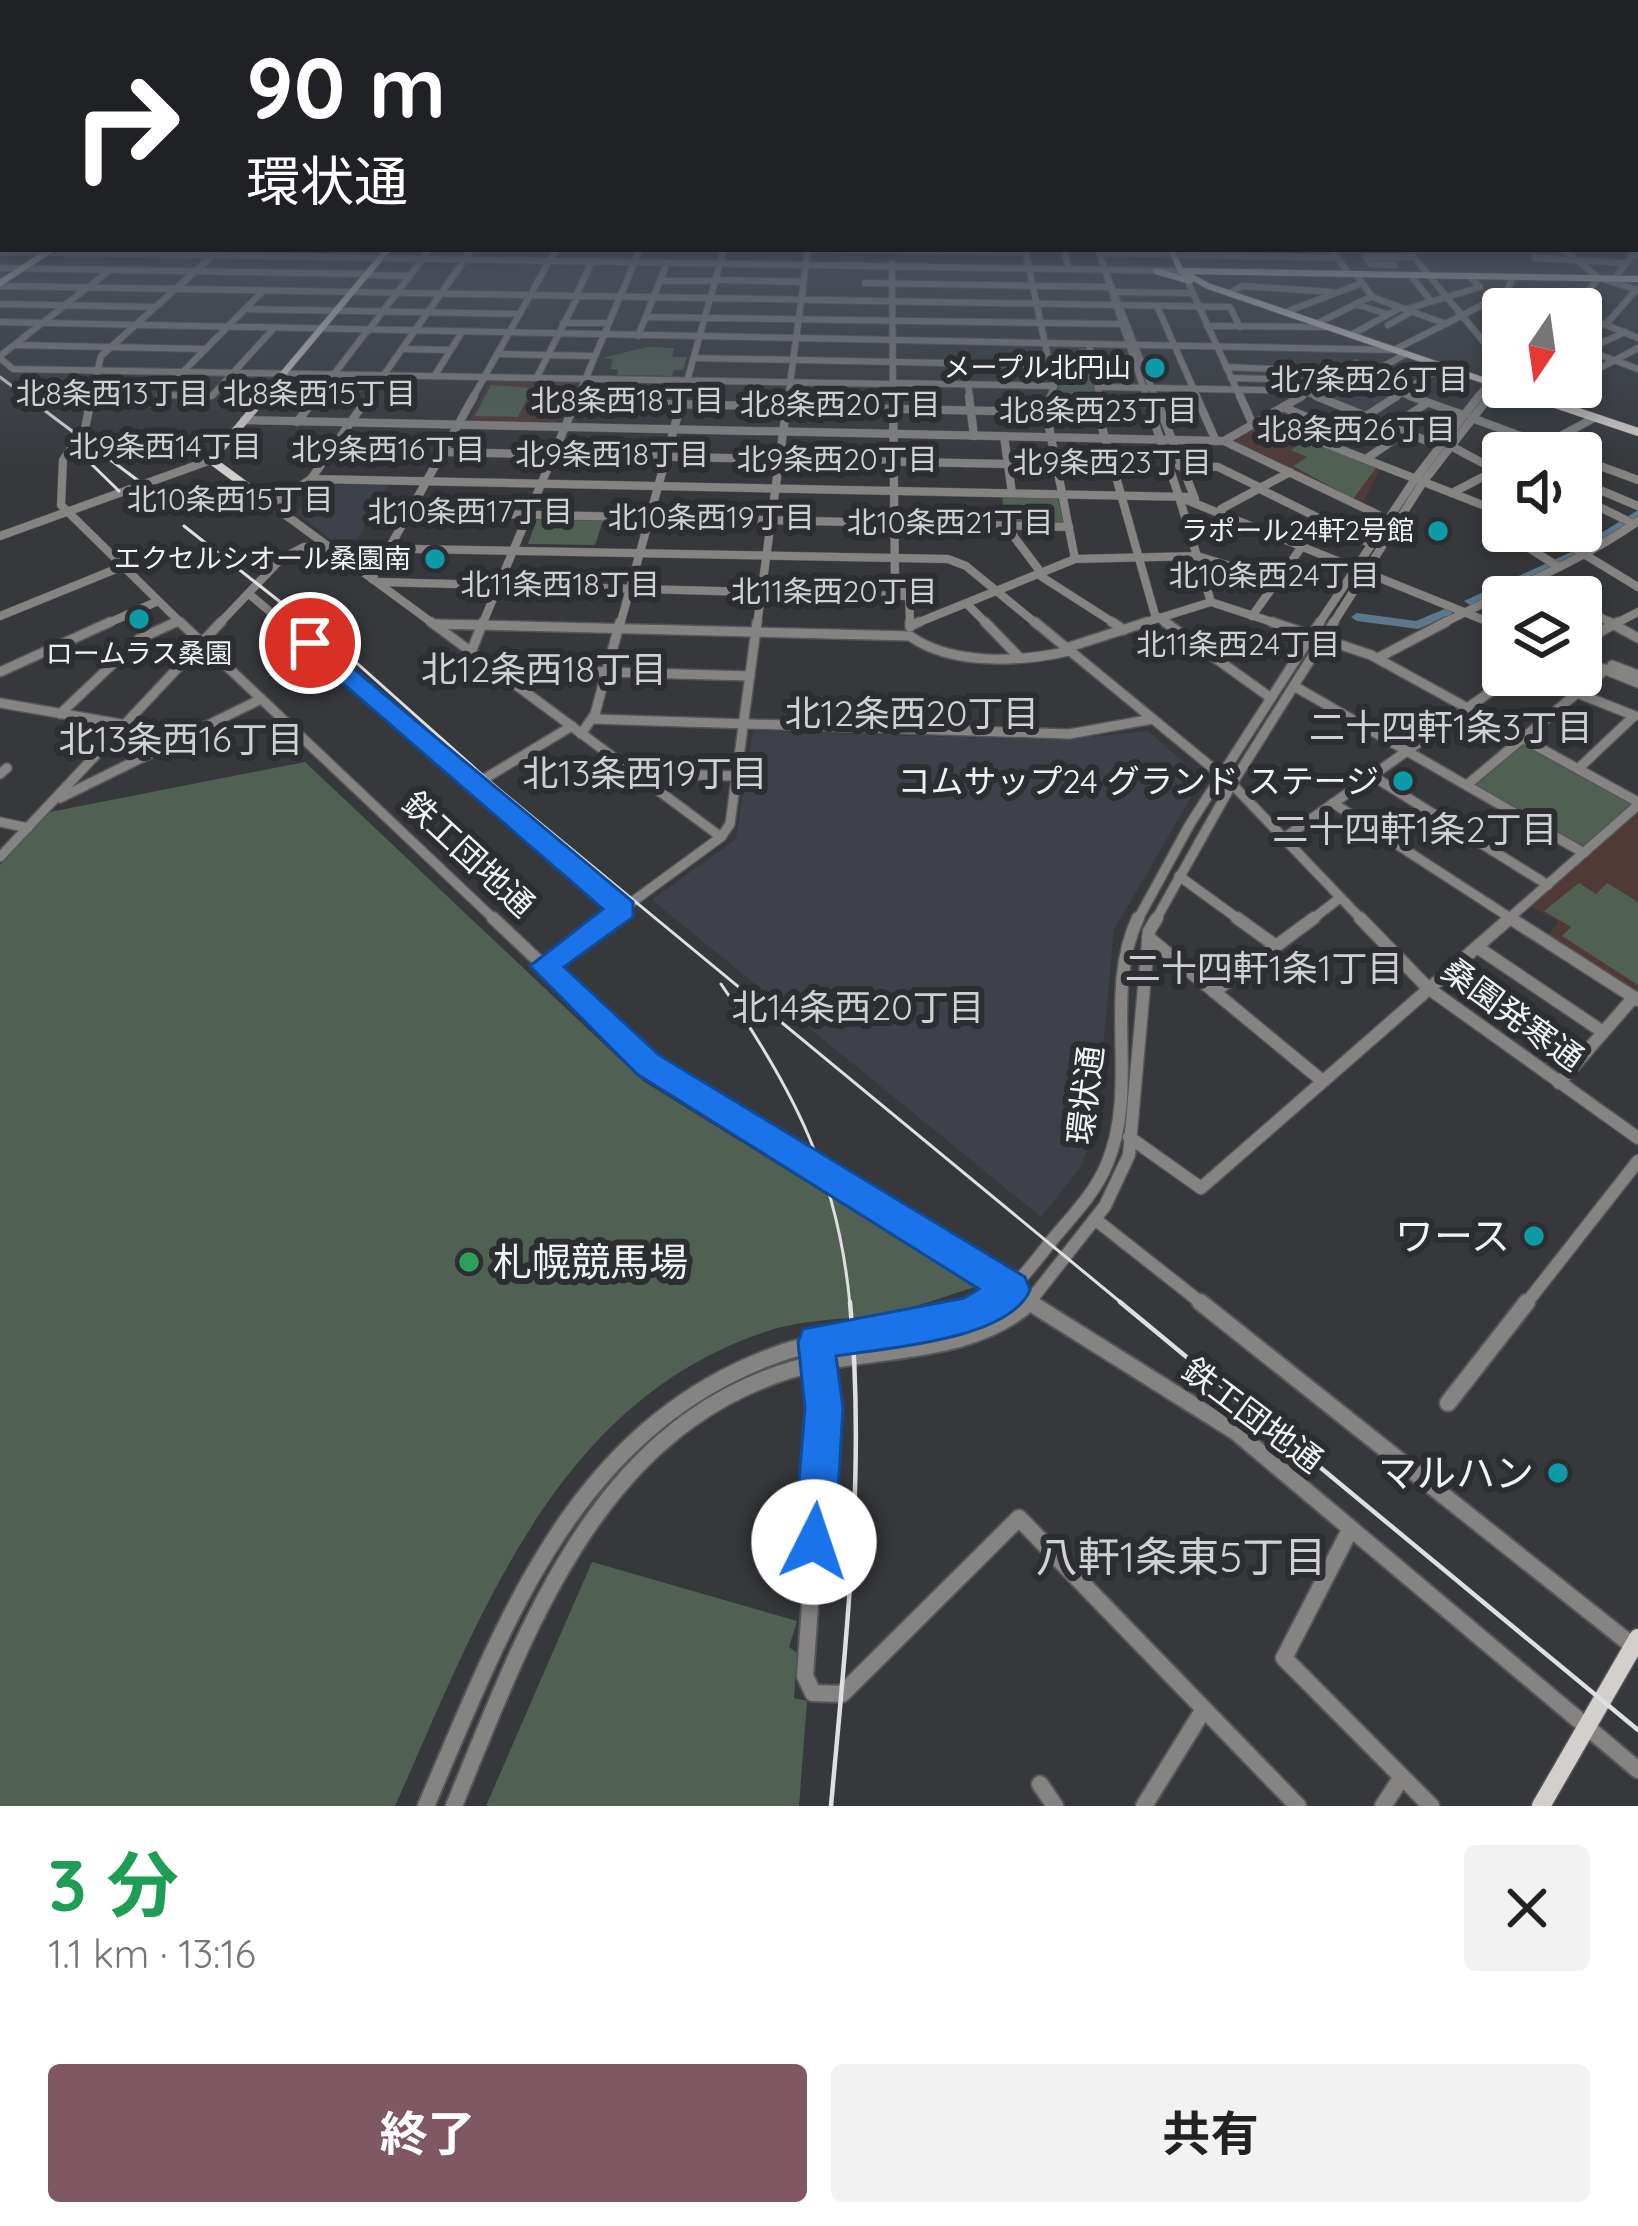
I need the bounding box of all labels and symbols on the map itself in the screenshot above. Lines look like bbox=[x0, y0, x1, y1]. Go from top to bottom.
north arrow bbox=[1482, 288, 1602, 408]
place label: メープル北円山 bbox=[944, 350, 1131, 384]
marker: メープル北円山 bbox=[1142, 355, 1168, 381]
district label: 北7条西26丁目 bbox=[1270, 360, 1468, 398]
district label: 北8条西13丁目 bbox=[15, 374, 209, 412]
district label: 北8条西15丁目 bbox=[222, 374, 416, 412]
district label: 北8条西18丁目 bbox=[530, 381, 724, 419]
district label: 北8条西20丁目 bbox=[740, 385, 940, 423]
district label: 北8条西23丁目 bbox=[999, 391, 1197, 429]
district label: 北8条西26丁目 bbox=[1257, 410, 1455, 448]
district label: 北9条西14丁目 bbox=[68, 427, 262, 465]
district label: 北9条西16丁目 bbox=[291, 430, 485, 468]
district label: 北9条西18丁目 bbox=[515, 435, 709, 473]
district label: 北9条西20丁目 bbox=[736, 440, 938, 478]
district label: 北9条西23丁目 bbox=[1012, 443, 1212, 481]
district label: 北10条西15丁目 bbox=[127, 480, 333, 518]
district label: 北10条西17丁目 bbox=[367, 492, 573, 530]
district label: 北10条西19丁目 bbox=[608, 498, 814, 536]
district label: 北10条西21丁目 bbox=[847, 503, 1053, 541]
place label: ラポール24軒2号館 bbox=[1181, 513, 1414, 547]
marker: ラポール24軒2号館 bbox=[1425, 518, 1451, 544]
place label: エクセルシオール桑園南 bbox=[114, 541, 411, 575]
marker: エクセルシオール桑園南 bbox=[422, 546, 448, 572]
district label: 北10条西24丁目 bbox=[1169, 556, 1379, 594]
district label: 北11条西18丁目 bbox=[460, 565, 660, 603]
district label: 北11条西20丁目 bbox=[731, 572, 937, 610]
pin bbox=[259, 592, 361, 694]
marker: ロームラス桑園 bbox=[126, 606, 152, 632]
district label: 北11条西24丁目 bbox=[1136, 625, 1340, 663]
place label: ロームラス桑園 bbox=[46, 636, 232, 670]
district label: 北12条西18丁目 bbox=[421, 646, 667, 691]
district label: 北12条西20丁目 bbox=[785, 690, 1039, 735]
district label: 二十四軒1条3丁目 bbox=[1309, 704, 1593, 749]
district label: 北13条西16丁目 bbox=[59, 716, 303, 761]
district label: 北13条西19丁目 bbox=[522, 750, 768, 795]
place label: コムサップ24 グランド ステージ bbox=[897, 760, 1379, 801]
marker: コムサップ24 グランド ステージ bbox=[1390, 768, 1416, 794]
street label: 鉄工団地通 bbox=[395, 782, 544, 925]
district label: 二十四軒1条2丁目 bbox=[1272, 806, 1558, 851]
district label: 二十四軒1条1丁目 bbox=[1125, 945, 1403, 990]
street label: 桑園発寒通 bbox=[1435, 949, 1592, 1079]
district label: 北14条西20丁目 bbox=[731, 984, 985, 1029]
street label: 環状通 bbox=[1058, 1043, 1111, 1147]
place label: ワース bbox=[1395, 1211, 1510, 1260]
marker: ワース bbox=[1521, 1223, 1547, 1249]
place label: 札幌競馬場 bbox=[493, 1237, 688, 1286]
marker: 札幌競馬場 bbox=[456, 1249, 482, 1275]
street label: 鉄工団地通 bbox=[1175, 1349, 1332, 1481]
place label: マルハン bbox=[1378, 1448, 1534, 1497]
marker: マルハン bbox=[1545, 1460, 1571, 1486]
position arrow bbox=[751, 1479, 877, 1605]
district label: 八軒1条東5丁目 bbox=[1036, 1530, 1326, 1583]

